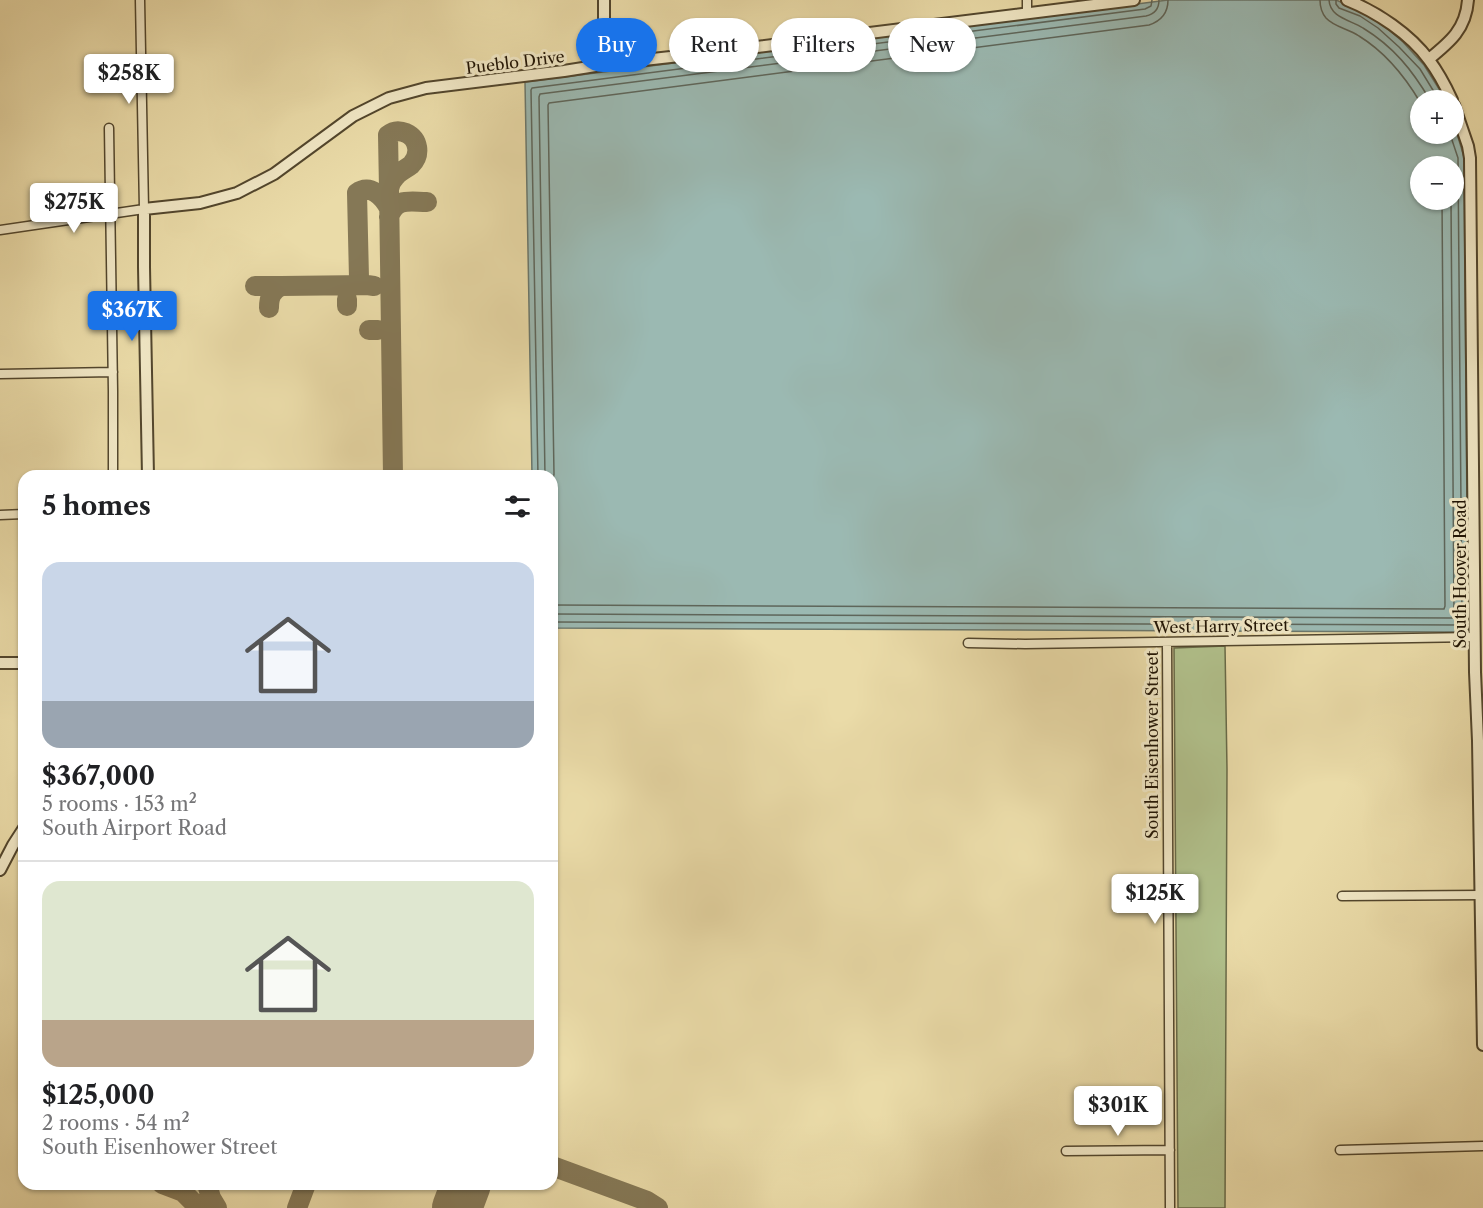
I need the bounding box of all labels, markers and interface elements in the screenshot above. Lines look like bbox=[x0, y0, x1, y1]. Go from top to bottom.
chip: Buy bbox=[576, 18, 657, 72]
chip: Rent bbox=[669, 18, 759, 72]
chip: Filters bbox=[771, 18, 876, 72]
chip: New bbox=[888, 18, 976, 72]
street label: Pueblo Drive bbox=[464, 46, 566, 78]
pin: $258K bbox=[87, 54, 171, 105]
text: $258K bbox=[98, 61, 160, 85]
map controls bbox=[1410, 90, 1464, 210]
button: + bbox=[1410, 90, 1464, 144]
button: − bbox=[1410, 156, 1464, 210]
pin: $275K bbox=[32, 183, 116, 234]
text: $275K bbox=[44, 190, 104, 214]
pin: $367K bbox=[90, 291, 174, 342]
text: $367K bbox=[102, 298, 162, 322]
text: 5 homes bbox=[42, 490, 151, 522]
icon: filters bbox=[501, 490, 534, 523]
street label: South Hoover Road bbox=[1450, 499, 1470, 649]
icon: home bbox=[234, 601, 342, 709]
street label: West Harry Street bbox=[1152, 615, 1289, 637]
street label: South Eisenhower Street bbox=[1142, 651, 1162, 839]
text: $367,000 bbox=[42, 760, 155, 792]
text: 5 rooms · 153 m² bbox=[42, 792, 197, 816]
text: South Airport Road bbox=[42, 816, 227, 840]
pin: $125K bbox=[1113, 874, 1197, 925]
text: $125K bbox=[1126, 881, 1185, 905]
icon: home bbox=[234, 920, 342, 1028]
text: $125,000 bbox=[42, 1079, 154, 1111]
pin: $301K bbox=[1076, 1086, 1160, 1137]
text: $301K bbox=[1088, 1093, 1148, 1117]
text: 2 rooms · 54 m² bbox=[42, 1111, 190, 1135]
text: South Eisenhower Street bbox=[42, 1135, 277, 1159]

